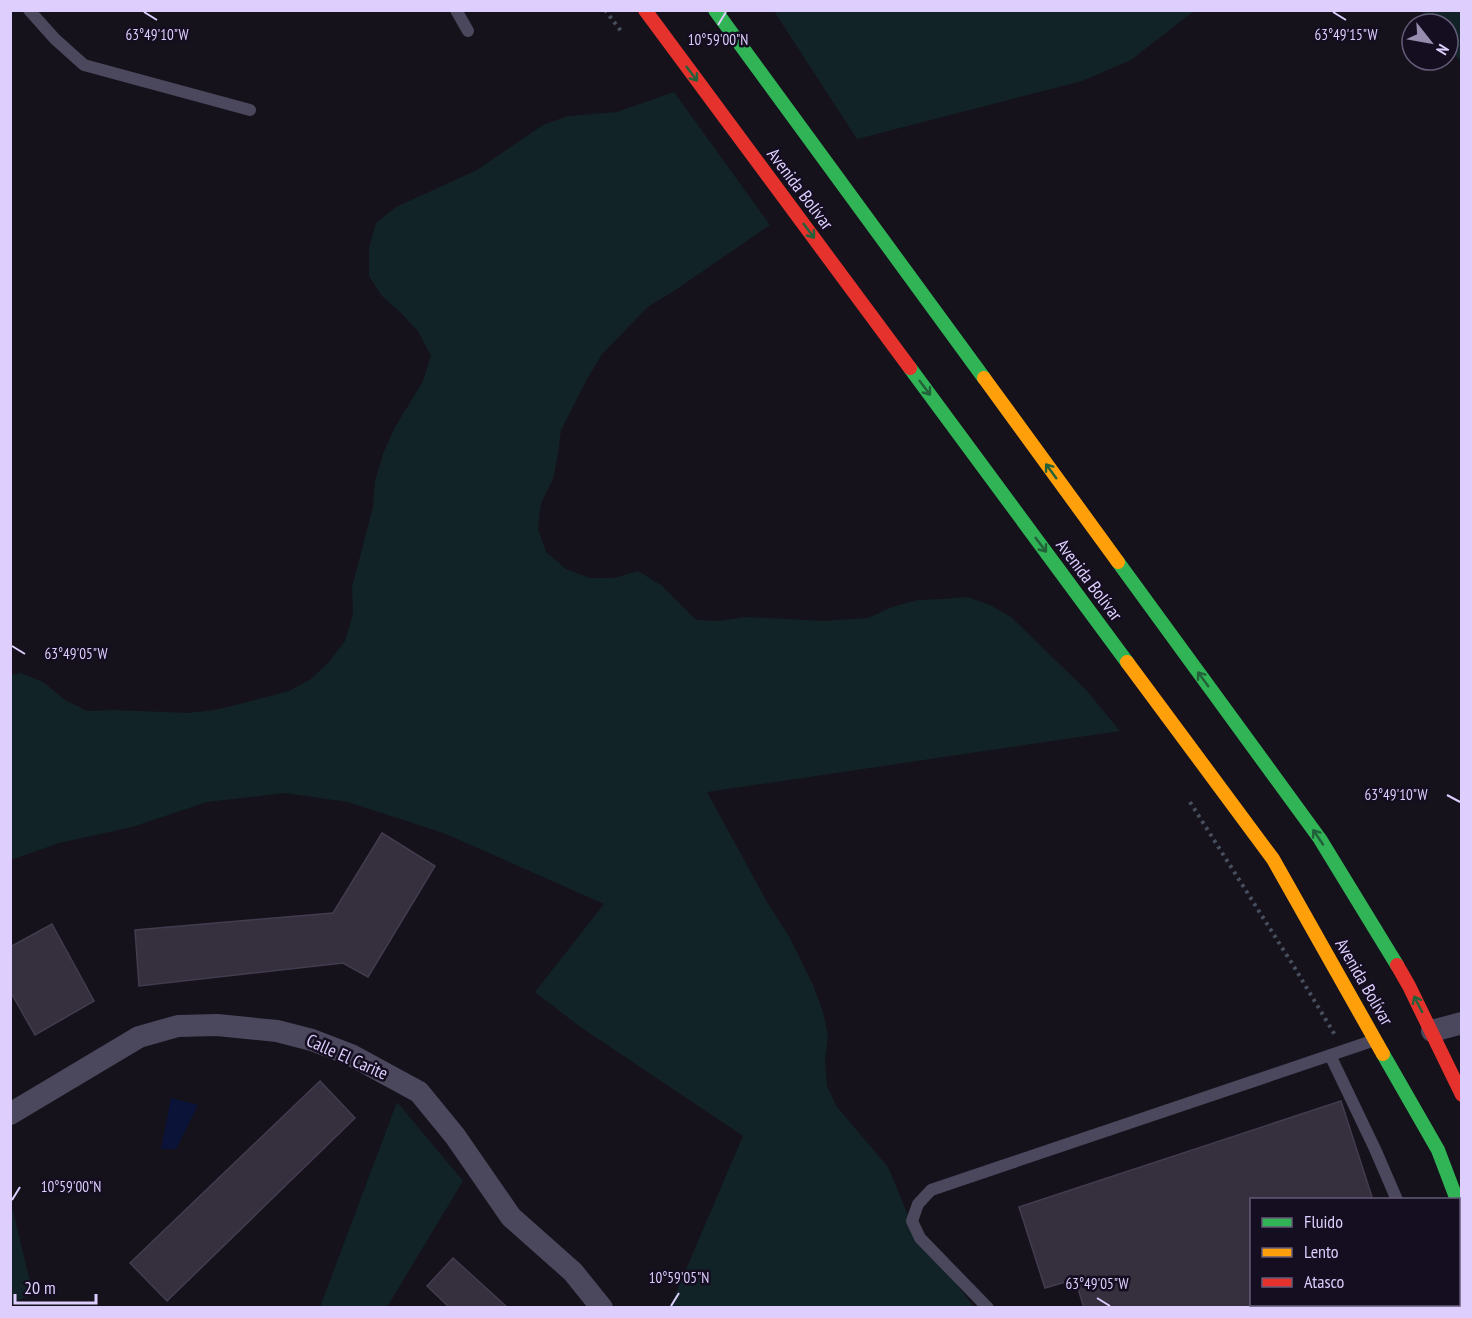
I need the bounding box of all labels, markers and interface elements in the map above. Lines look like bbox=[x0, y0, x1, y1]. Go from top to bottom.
north arrow bbox=[1400, 12, 1460, 72]
text: 63°49'10"W bbox=[125, 25, 189, 44]
text: 63°49'15"W bbox=[1314, 25, 1378, 44]
text: 10°59'00"N bbox=[688, 30, 748, 49]
text: N bbox=[1432, 41, 1454, 59]
one-way arrow bbox=[686, 66, 699, 82]
street label: Avenida Bolívar bbox=[762, 143, 839, 234]
one-way arrow bbox=[802, 223, 815, 239]
one-way arrow bbox=[918, 379, 931, 395]
one-way arrow bbox=[1045, 463, 1057, 479]
street label: Avenida Bolívar bbox=[1051, 534, 1128, 625]
one-way arrow bbox=[1034, 536, 1047, 552]
text: 63°49'05"W bbox=[44, 644, 108, 663]
one-way arrow bbox=[1197, 672, 1210, 688]
text: 63°49'10"W bbox=[1364, 785, 1428, 804]
one-way arrow bbox=[1312, 829, 1324, 845]
street label: Avenida Bolívar bbox=[1330, 934, 1399, 1029]
one-way arrow bbox=[1412, 995, 1424, 1013]
street label: Calle El Carite bbox=[303, 1028, 392, 1085]
text: 10°59'00"N bbox=[41, 1177, 101, 1196]
legend bbox=[1250, 1198, 1460, 1306]
text: Fluido bbox=[1304, 1210, 1343, 1233]
text: Lento bbox=[1304, 1240, 1339, 1263]
scale bar bbox=[15, 1267, 96, 1305]
text: 10°59'05"N bbox=[649, 1268, 709, 1287]
text: Atasco bbox=[1304, 1270, 1345, 1293]
text: 63°49'05"W bbox=[1065, 1274, 1129, 1293]
text: 20 m bbox=[24, 1276, 56, 1299]

